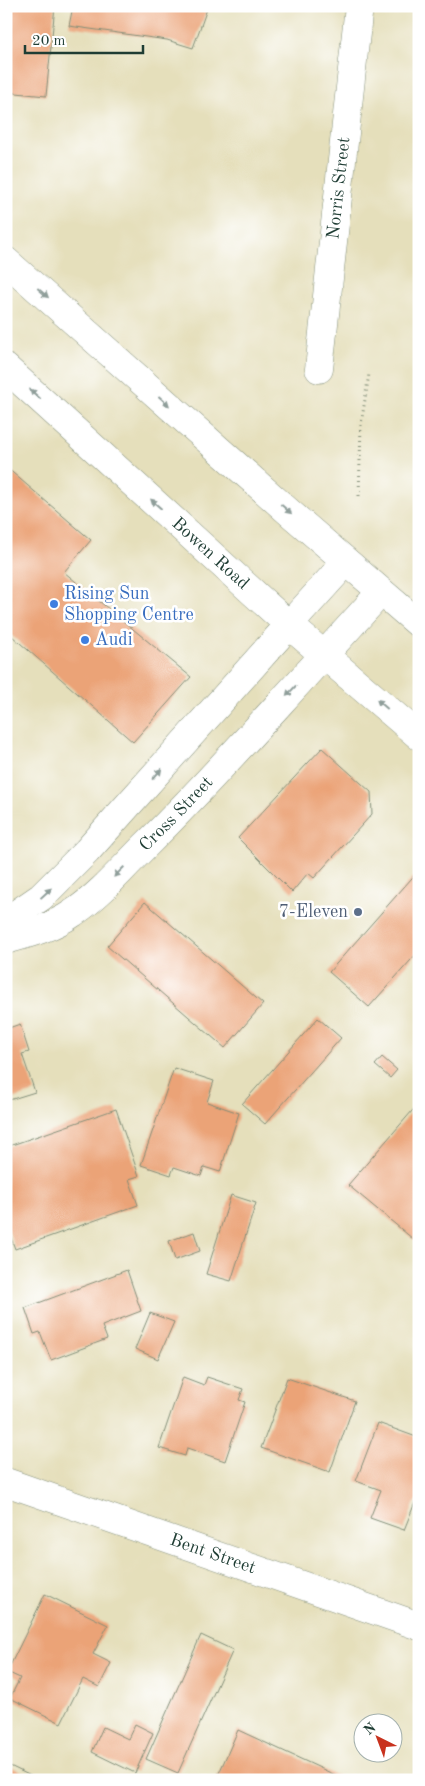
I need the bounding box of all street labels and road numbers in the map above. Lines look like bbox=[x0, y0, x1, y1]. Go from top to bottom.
street label: Norris Street bbox=[324, 136, 354, 240]
street label: Bowen Road bbox=[168, 514, 252, 593]
street label: Cross Street bbox=[136, 773, 217, 855]
street label: Bent Street bbox=[168, 1531, 258, 1577]

